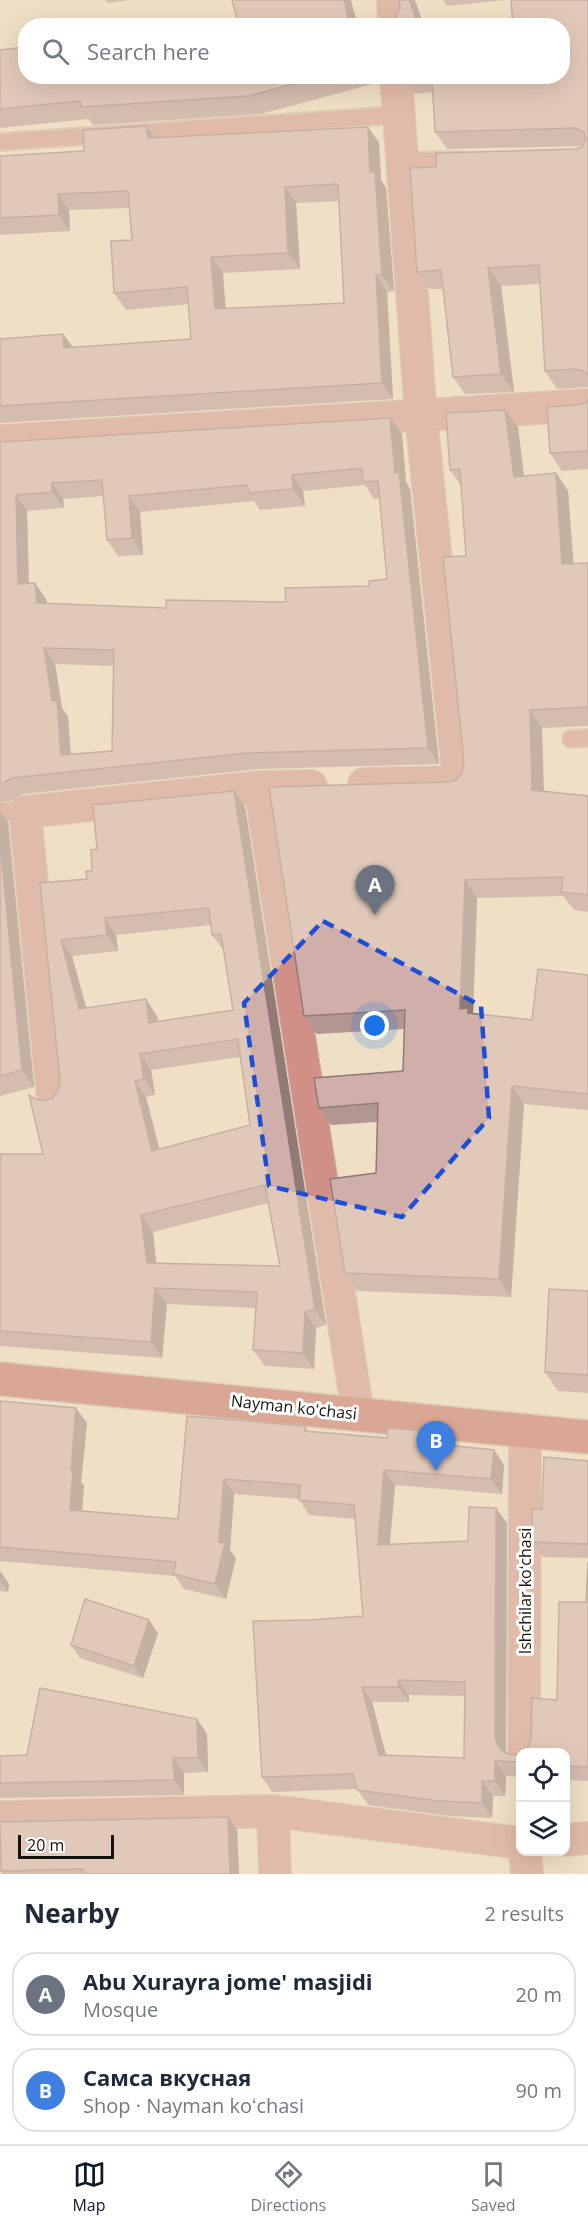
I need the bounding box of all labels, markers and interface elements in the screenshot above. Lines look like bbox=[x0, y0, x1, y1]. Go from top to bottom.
search box bbox=[18, 18, 570, 84]
icon: search bbox=[39, 35, 72, 68]
text: Search here bbox=[87, 36, 210, 66]
pin: A bbox=[356, 866, 394, 915]
your location bbox=[360, 1011, 389, 1040]
street label: Nayman koʻchasi bbox=[230, 1389, 358, 1425]
pin: B bbox=[416, 1422, 456, 1471]
street label: Ishchilar koʻchasi bbox=[514, 1528, 536, 1654]
map controls bbox=[516, 1748, 570, 1856]
button: locate bbox=[516, 1748, 570, 1802]
button: layers bbox=[516, 1802, 570, 1856]
scale bar bbox=[18, 1832, 114, 1860]
text: 20 m bbox=[27, 1834, 64, 1856]
text: Nearby bbox=[24, 1895, 119, 1931]
text: 2 results bbox=[484, 1900, 564, 1927]
text: Abu Xurayra jome' masjidi bbox=[83, 1966, 373, 1996]
text: A bbox=[39, 1981, 52, 2008]
text: 20 m bbox=[515, 1981, 562, 2008]
text: Mosque bbox=[83, 1996, 158, 2023]
text: Самса вкусная bbox=[83, 2062, 251, 2092]
text: B bbox=[39, 2077, 52, 2104]
text: 90 m bbox=[515, 2077, 562, 2104]
text: Shop · Nayman koʻchasi bbox=[83, 2092, 304, 2119]
tab: Map bbox=[72, 2158, 106, 2216]
tab: Directions bbox=[250, 2158, 326, 2216]
tab: Saved bbox=[471, 2158, 516, 2216]

